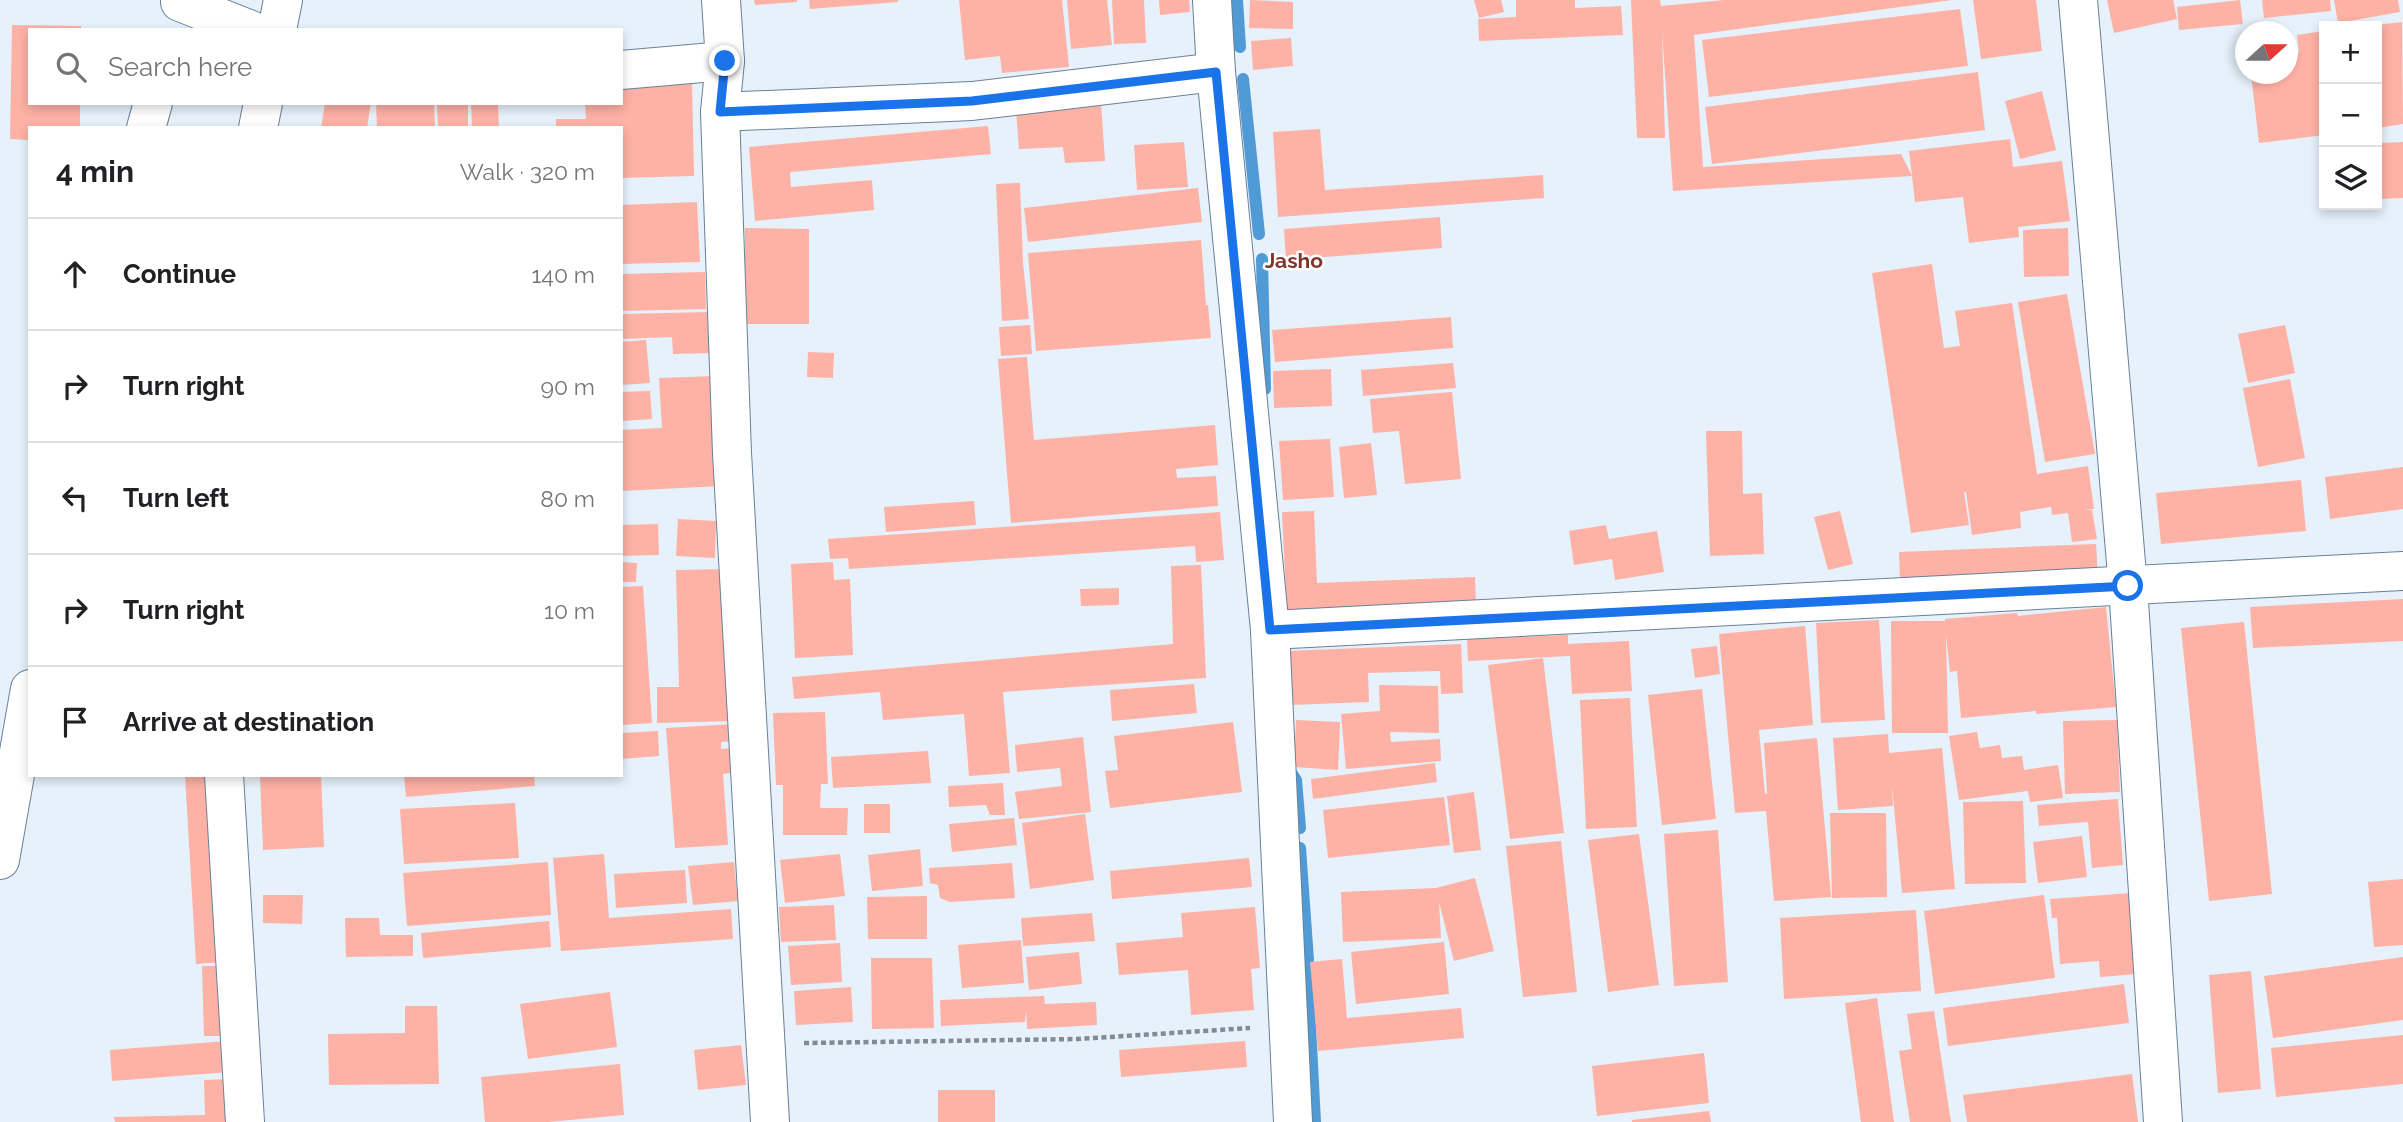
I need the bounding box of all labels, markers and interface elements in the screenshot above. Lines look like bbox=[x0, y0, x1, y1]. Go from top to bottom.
north arrow bbox=[2235, 21, 2298, 84]
map controls bbox=[2319, 21, 2382, 210]
button: + bbox=[2319, 21, 2382, 84]
search box bbox=[28, 28, 623, 105]
route end bbox=[709, 45, 740, 76]
icon: search bbox=[52, 48, 90, 86]
text: Search here bbox=[108, 52, 252, 82]
button: − bbox=[2319, 84, 2382, 147]
button: layers bbox=[2319, 147, 2382, 210]
text: 4 min bbox=[56, 154, 134, 189]
text: Walk · 320 m bbox=[460, 158, 595, 185]
district label: Jasho bbox=[1265, 248, 1323, 273]
icon: ahead bbox=[56, 255, 94, 293]
text: Continue bbox=[123, 259, 236, 289]
text: 140 m bbox=[532, 261, 595, 288]
icon: right bbox=[56, 367, 94, 405]
text: Turn right bbox=[123, 371, 244, 401]
text: 90 m bbox=[540, 373, 595, 400]
icon: left bbox=[56, 479, 94, 517]
text: Turn left bbox=[123, 483, 229, 513]
text: 80 m bbox=[540, 485, 595, 512]
route start bbox=[2112, 570, 2143, 601]
icon: right bbox=[56, 591, 94, 629]
text: Turn right bbox=[123, 595, 244, 625]
text: 10 m bbox=[544, 597, 595, 624]
icon: arrive bbox=[56, 703, 94, 741]
text: Arrive at destination bbox=[123, 707, 374, 737]

